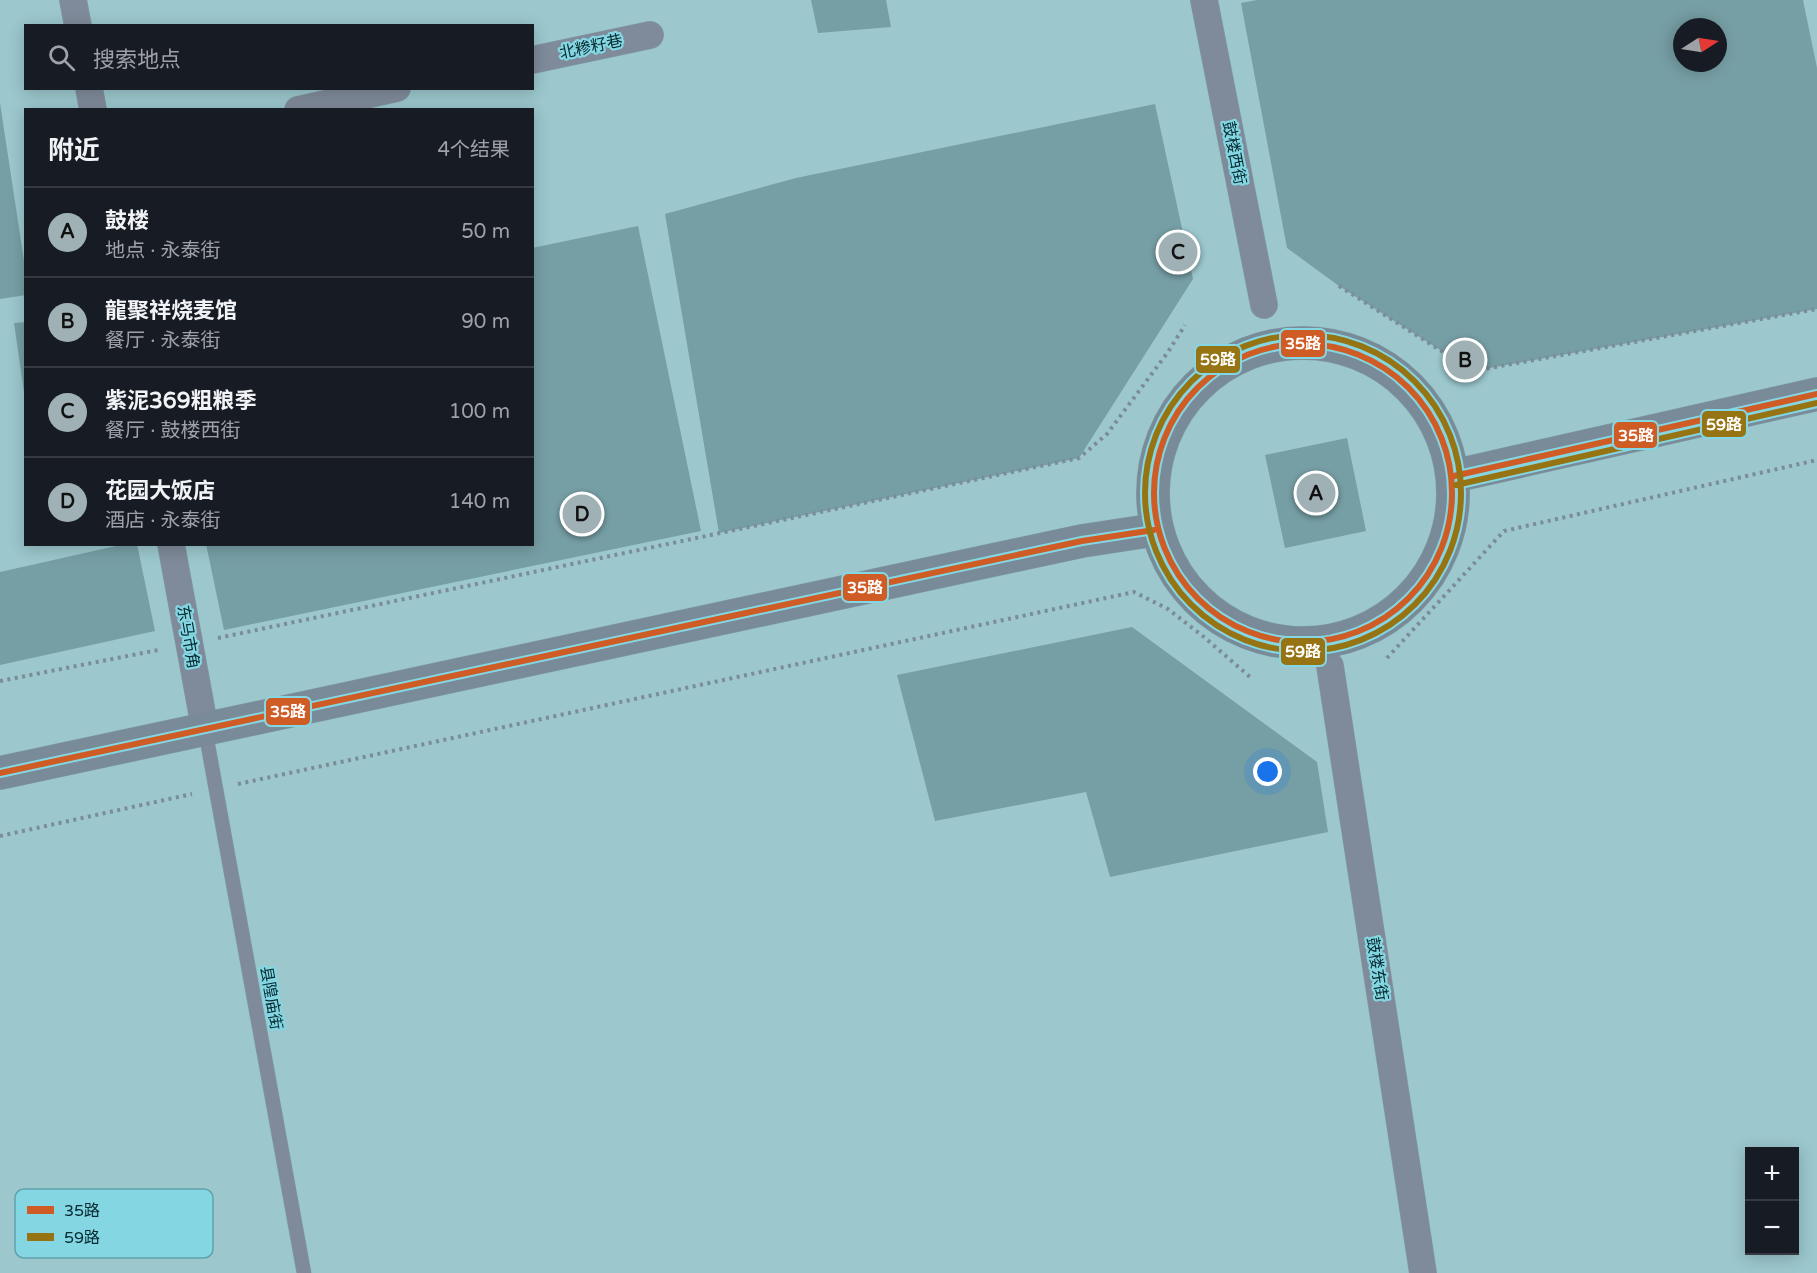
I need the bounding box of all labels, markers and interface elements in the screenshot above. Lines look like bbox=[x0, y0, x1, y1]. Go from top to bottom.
north arrow bbox=[1673, 18, 1727, 72]
search box bbox=[24, 24, 534, 90]
street label: 北糁籽巷 bbox=[558, 31, 624, 63]
icon: search bbox=[45, 41, 78, 74]
text: 搜索地点 bbox=[93, 47, 181, 73]
street label: 鼓楼西街 bbox=[1218, 120, 1250, 186]
text: 附近 bbox=[48, 135, 100, 166]
text: 4个结果 bbox=[437, 138, 510, 162]
text: 鼓楼 bbox=[105, 208, 149, 234]
text: A bbox=[60, 220, 75, 244]
text: 50 m bbox=[461, 220, 510, 244]
pin: C bbox=[1158, 230, 1198, 274]
text: 地点 · 永泰街 bbox=[105, 239, 221, 263]
text: 龍聚祥烧麦馆 bbox=[105, 298, 237, 324]
text: B bbox=[61, 310, 74, 334]
text: 90 m bbox=[461, 310, 510, 334]
text: 餐厅 · 永泰街 bbox=[105, 329, 221, 353]
line badge: 35路 bbox=[1280, 329, 1326, 358]
text: 35路 bbox=[1285, 334, 1321, 354]
pin: B bbox=[1446, 338, 1484, 382]
line badge: 59路 bbox=[1195, 345, 1241, 374]
text: 59路 bbox=[1200, 350, 1236, 370]
text: 紫泥369粗粮季 bbox=[105, 388, 256, 414]
text: C bbox=[61, 400, 74, 424]
text: 100 m bbox=[449, 400, 510, 424]
line badge: 59路 bbox=[1701, 410, 1747, 438]
text: 59路 bbox=[1706, 415, 1742, 435]
text: 餐厅 · 鼓楼西街 bbox=[105, 419, 241, 443]
line badge: 35路 bbox=[1613, 421, 1658, 449]
text: 35路 bbox=[1618, 426, 1654, 446]
pin: A bbox=[1296, 470, 1336, 516]
text: 花园大饭店 bbox=[105, 478, 215, 504]
text: D bbox=[60, 490, 75, 514]
text: 140 m bbox=[449, 490, 510, 514]
pin: D bbox=[562, 492, 602, 536]
text: 酒店 · 永泰街 bbox=[105, 509, 221, 533]
line badge: 35路 bbox=[842, 573, 888, 602]
text: 35路 bbox=[847, 578, 883, 598]
street label: 东马市角 bbox=[173, 604, 203, 670]
line badge: 59路 bbox=[1280, 637, 1326, 666]
text: 59路 bbox=[1285, 642, 1321, 662]
line badge: 35路 bbox=[265, 697, 311, 726]
text: 35路 bbox=[270, 702, 306, 722]
your location bbox=[1253, 757, 1282, 786]
street label: 鼓楼东街 bbox=[1362, 936, 1392, 1002]
street label: 县隍庙街 bbox=[256, 965, 286, 1031]
map controls bbox=[1745, 1147, 1799, 1255]
button: + bbox=[1745, 1147, 1799, 1201]
legend bbox=[15, 1189, 213, 1258]
text: 35路 bbox=[64, 1201, 100, 1221]
button: − bbox=[1745, 1201, 1799, 1255]
text: 59路 bbox=[64, 1228, 100, 1248]

